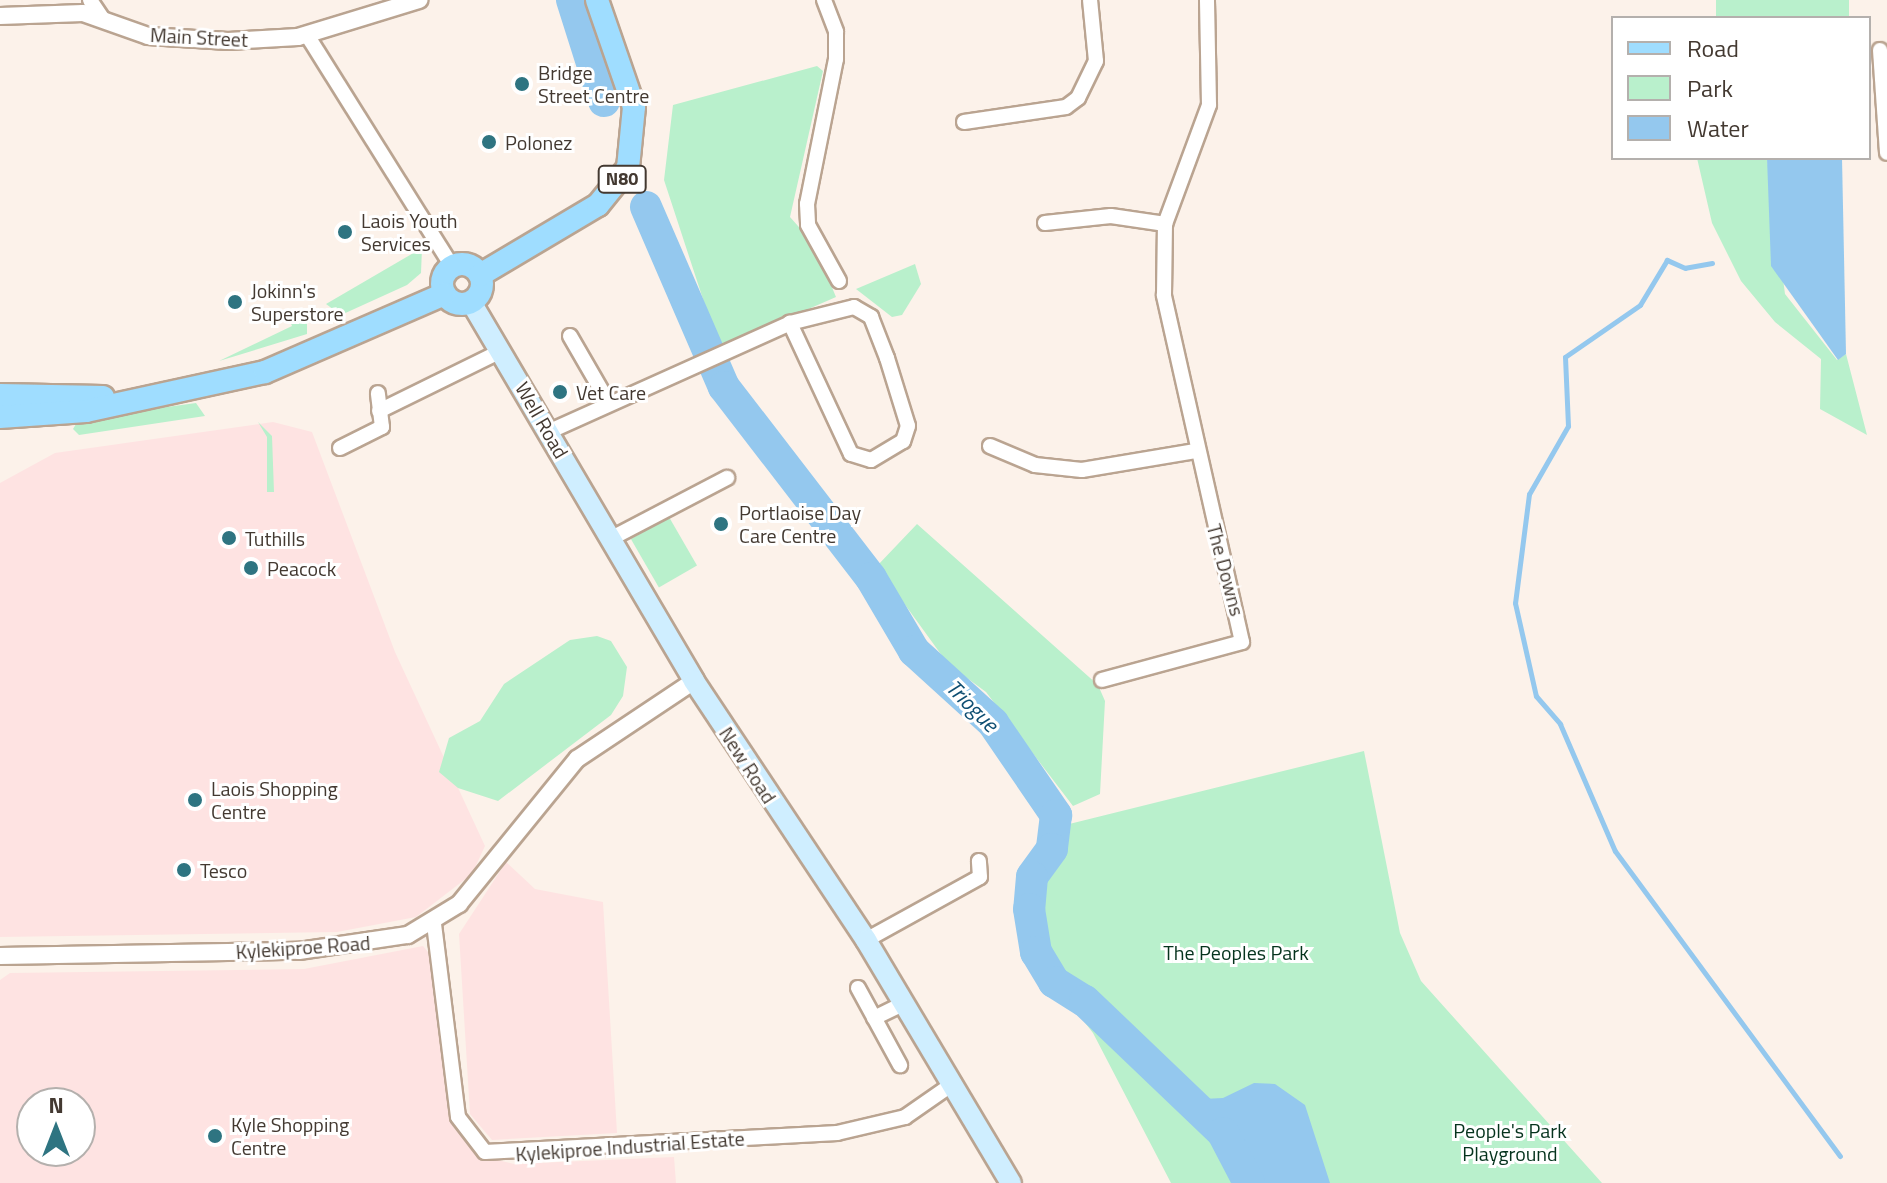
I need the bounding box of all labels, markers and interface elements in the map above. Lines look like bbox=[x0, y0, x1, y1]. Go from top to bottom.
legend bbox=[1611, 16, 1871, 160]
street label: Main Street bbox=[149, 22, 249, 52]
text: Road bbox=[1687, 30, 1739, 66]
place label: Bridge Street Centre bbox=[538, 60, 649, 107]
text: Park bbox=[1687, 70, 1733, 106]
marker: Bridge Street Centre bbox=[513, 75, 531, 93]
text: Water bbox=[1687, 110, 1749, 146]
place label: Polonez bbox=[505, 130, 572, 154]
marker: Polonez bbox=[480, 133, 498, 151]
road number: N80 bbox=[596, 165, 648, 193]
place label: Laois Youth Services bbox=[361, 208, 458, 255]
marker: Laois Youth Services bbox=[336, 223, 354, 241]
place label: Jokinn's Superstore bbox=[251, 278, 344, 325]
marker: Jokinn's Superstore bbox=[226, 293, 244, 311]
street label: Well Road bbox=[511, 377, 573, 463]
place label: Vet Care bbox=[576, 380, 646, 404]
marker: Vet Care bbox=[551, 383, 569, 401]
place label: Portlaoise Day Care Centre bbox=[739, 500, 861, 547]
marker: Portlaoise Day Care Centre bbox=[710, 513, 732, 535]
street label: The Downs bbox=[1202, 521, 1250, 619]
place label: Tuthills bbox=[245, 526, 305, 550]
marker: Tuthills bbox=[220, 529, 238, 547]
place label: Peacock bbox=[267, 556, 336, 580]
marker: Peacock bbox=[242, 559, 260, 577]
water label: Triogue bbox=[941, 675, 1003, 737]
street label: New Road bbox=[714, 722, 782, 808]
place label: Laois Shopping Centre bbox=[211, 776, 338, 823]
marker: Laois Shopping Centre bbox=[186, 791, 204, 809]
place label: Tesco bbox=[200, 858, 247, 882]
marker: Tesco bbox=[175, 861, 193, 879]
street label: Kylekiproe Road bbox=[235, 930, 371, 964]
park label: The Peoples Park bbox=[1163, 940, 1309, 964]
north arrow bbox=[16, 1087, 96, 1167]
text: N bbox=[48, 1088, 64, 1122]
place label: Kyle Shopping Centre bbox=[231, 1112, 349, 1159]
park label: People's Park Playground bbox=[1453, 1119, 1567, 1166]
street label: Kylekiproe Industrial Estate bbox=[515, 1126, 745, 1166]
marker: Kyle Shopping Centre bbox=[206, 1127, 224, 1145]

